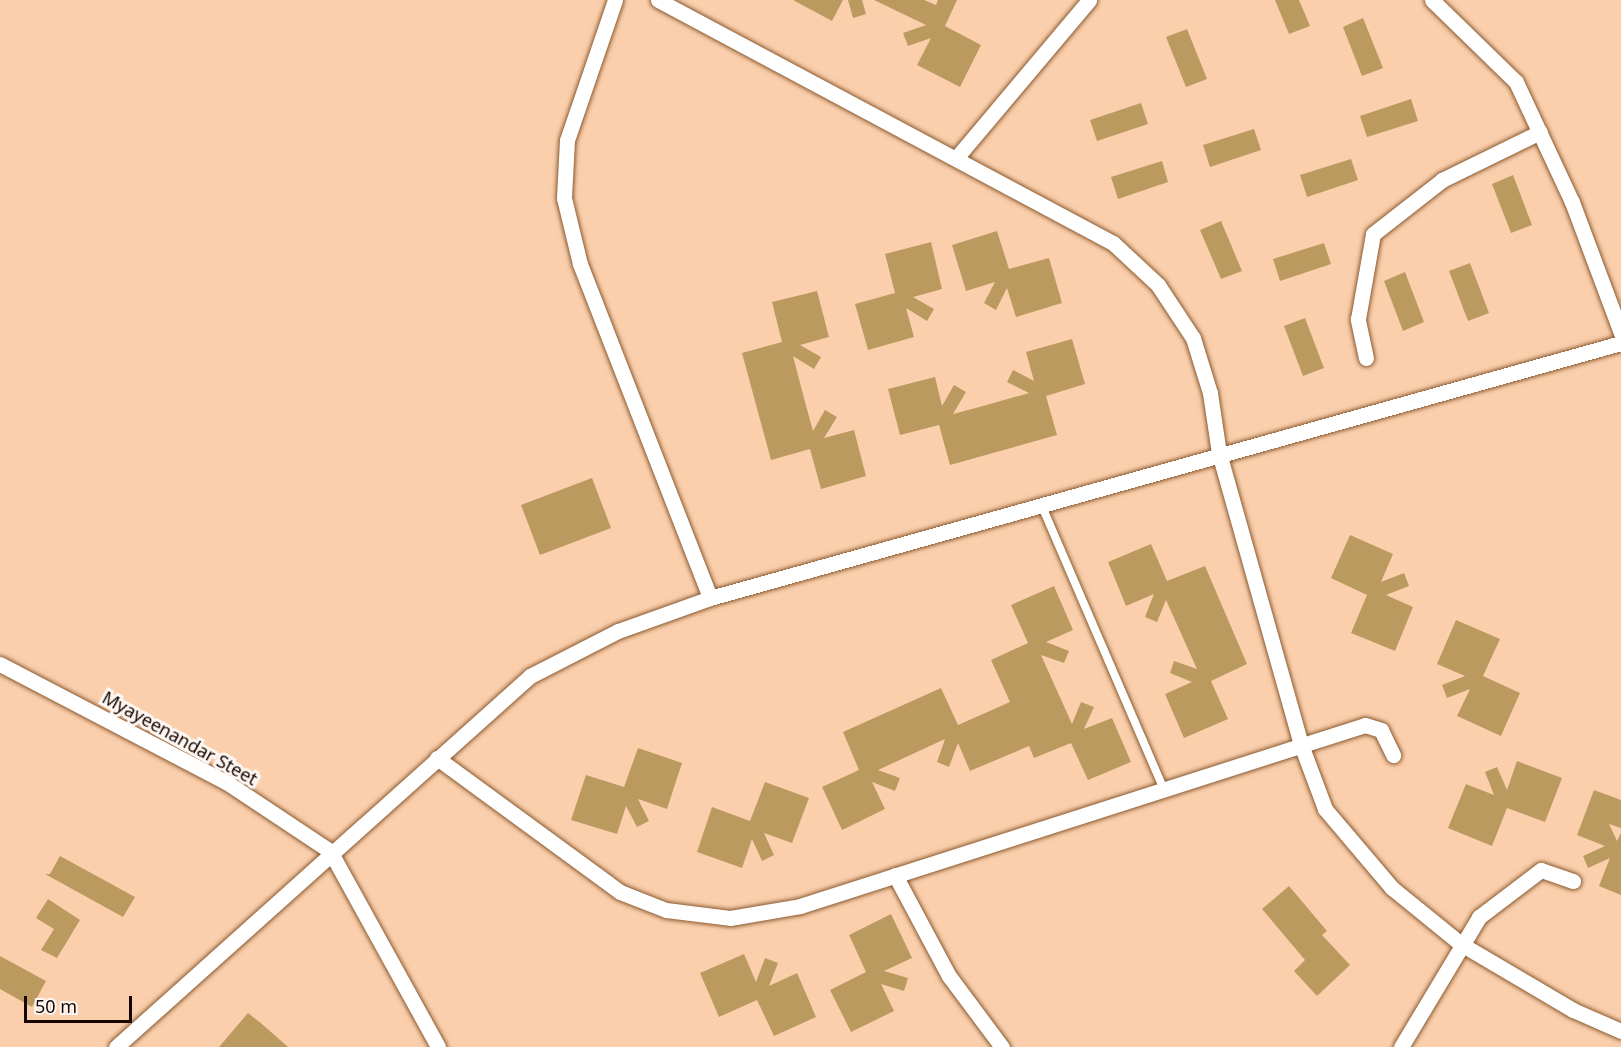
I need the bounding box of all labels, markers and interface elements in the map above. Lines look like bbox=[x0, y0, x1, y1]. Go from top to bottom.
street label: Myayeenandar Steet bbox=[99, 686, 261, 790]
scale bar bbox=[27, 984, 135, 1022]
text: 50 m bbox=[35, 994, 77, 1018]

